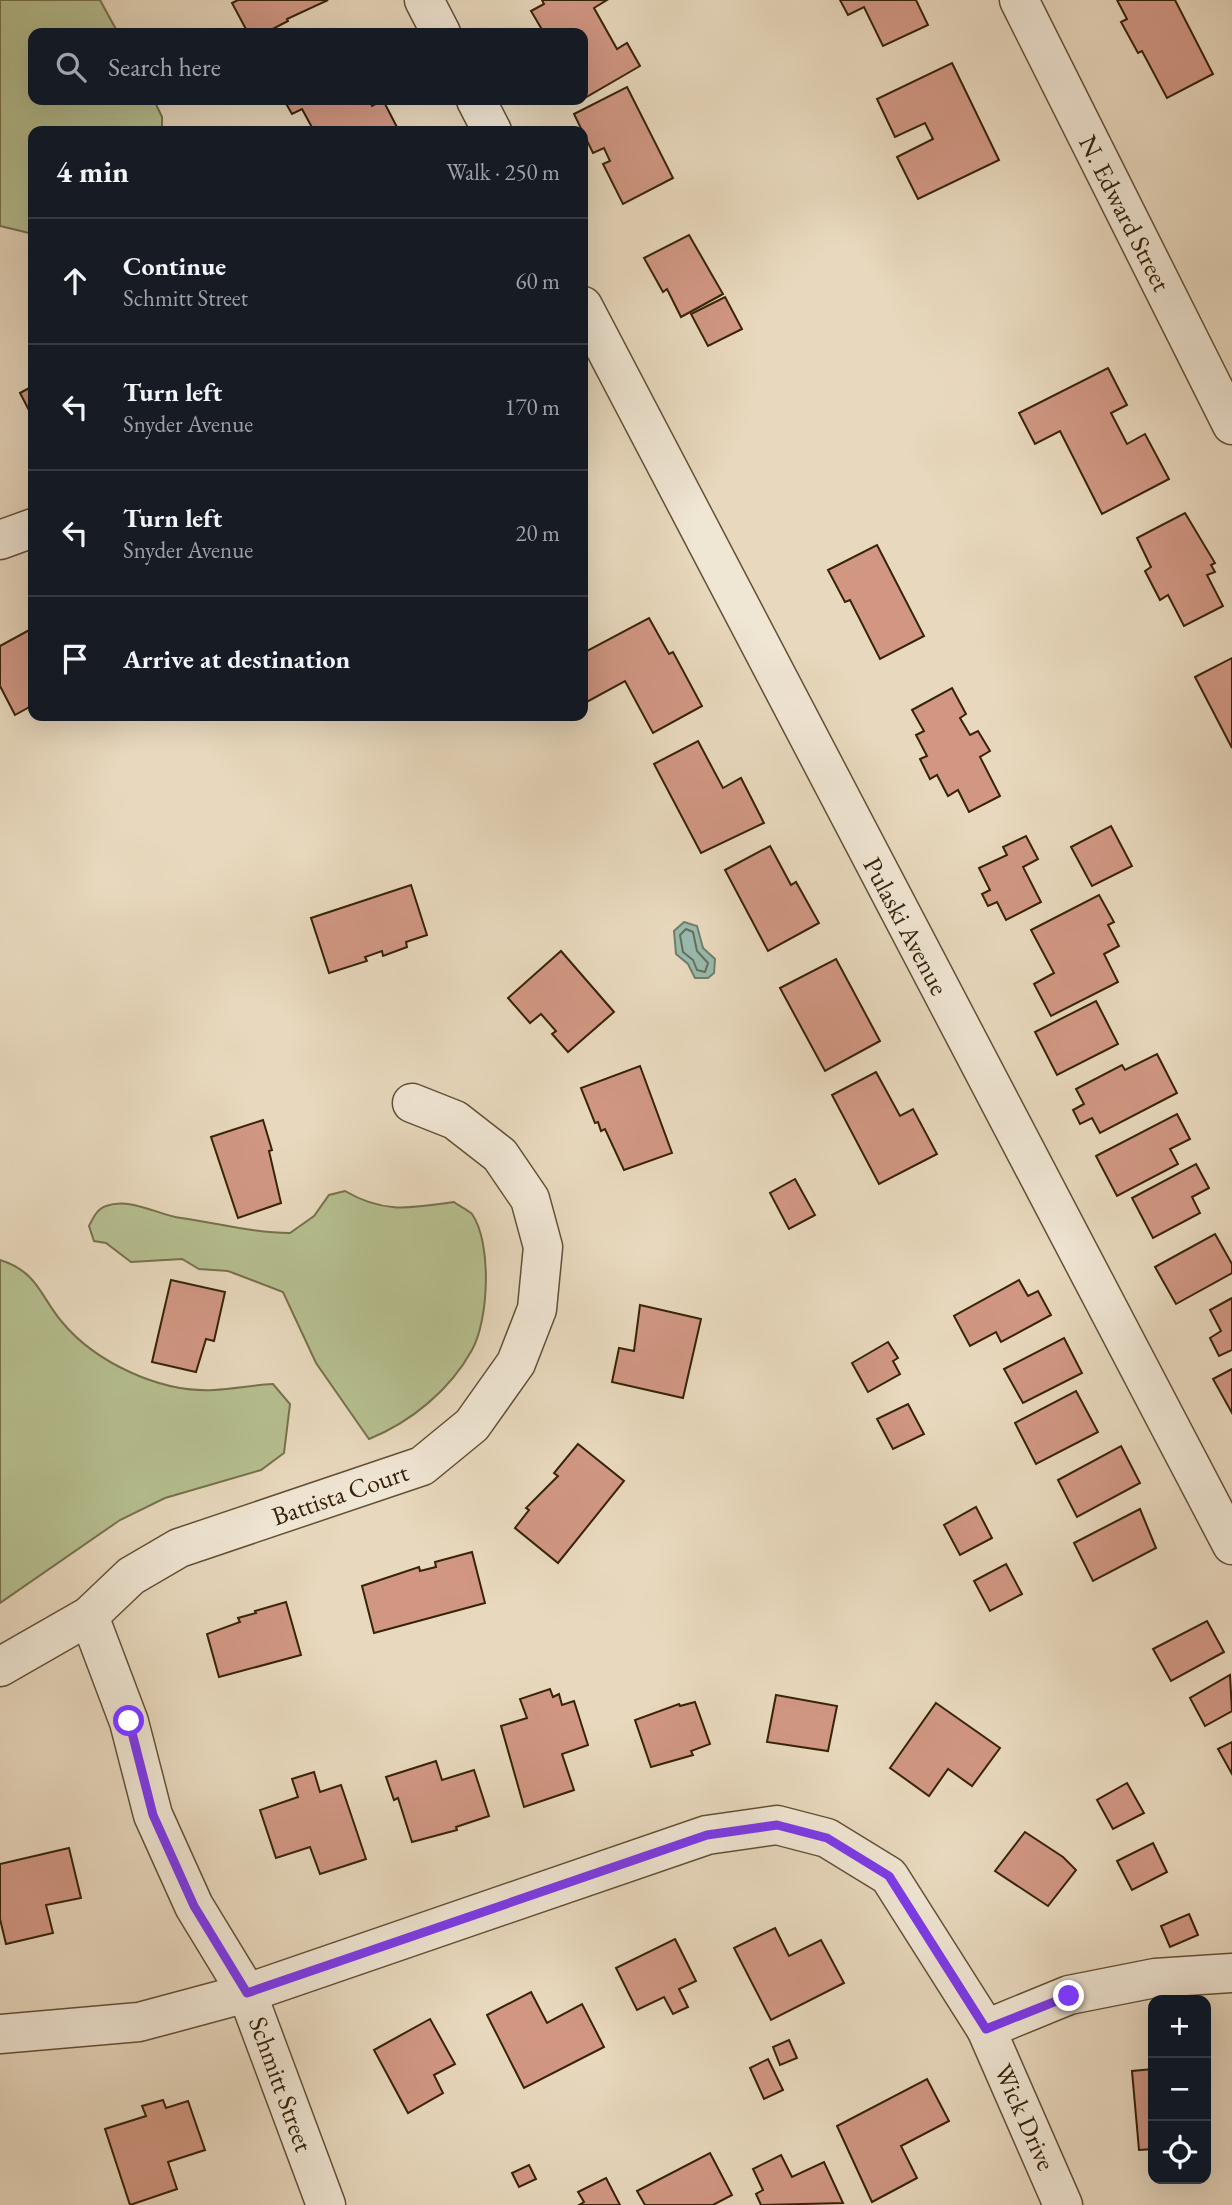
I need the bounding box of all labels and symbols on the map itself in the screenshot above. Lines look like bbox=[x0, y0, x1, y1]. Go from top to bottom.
street label: N. Edward Street bbox=[1071, 129, 1179, 297]
street label: Pulaski Avenue bbox=[855, 851, 957, 1001]
street label: Battista Court bbox=[267, 1455, 413, 1533]
route start bbox=[113, 1705, 144, 1736]
route end bbox=[1053, 1980, 1084, 2011]
street label: Schmitt Street bbox=[241, 2012, 321, 2156]
street label: Wick Drive bbox=[986, 2058, 1064, 2176]

